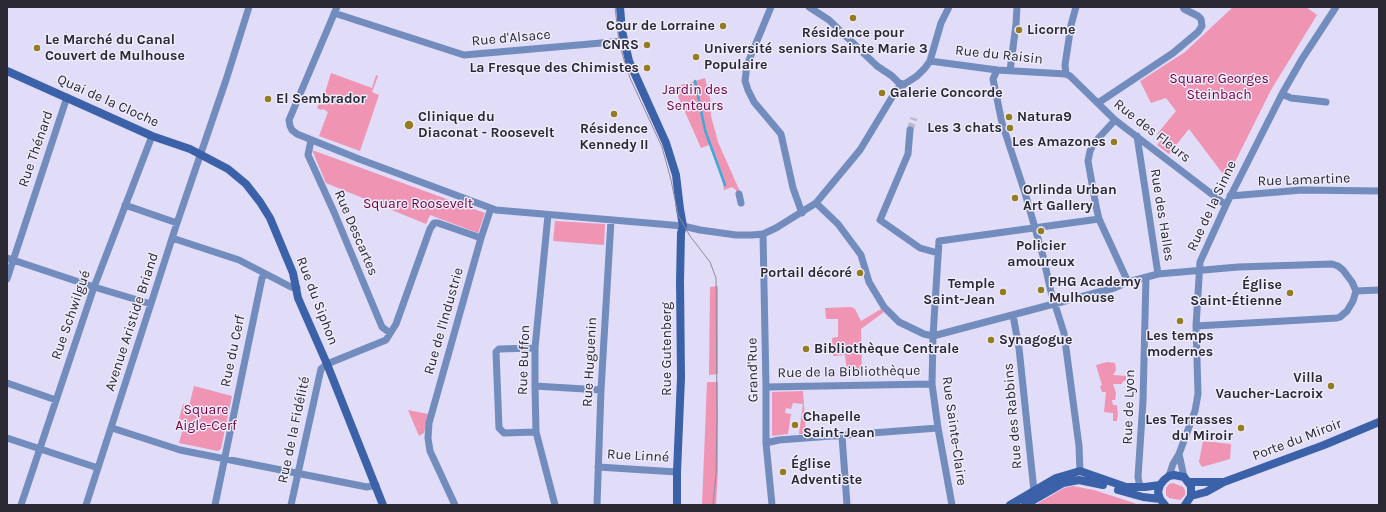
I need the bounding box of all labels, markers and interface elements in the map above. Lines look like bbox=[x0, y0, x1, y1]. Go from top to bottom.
marker: Résidence pour seniors Sainte Marie 3 bbox=[848, 13, 858, 23]
place label: Cour de Lorraine bbox=[606, 18, 715, 34]
marker: Cour de Lorraine bbox=[718, 21, 728, 31]
place label: Licorne bbox=[1027, 22, 1075, 38]
place label: Résidence pour seniors Sainte Marie 3 bbox=[778, 25, 928, 58]
marker: Licorne bbox=[1014, 25, 1024, 35]
street label: Rue d'Alsace bbox=[471, 26, 551, 50]
place label: Le Marché du Canal Couvert de Mulhouse bbox=[45, 32, 185, 64]
place label: CNRS bbox=[602, 37, 639, 53]
marker: CNRS bbox=[642, 40, 652, 50]
place label: Université Populaire bbox=[704, 41, 772, 74]
street label: Rue du Raisin bbox=[954, 42, 1044, 68]
marker: Le Marché du Canal Couvert de Mulhouse bbox=[32, 43, 42, 53]
marker: Université Populaire bbox=[691, 52, 701, 62]
place label: La Fresque des Chimistes bbox=[469, 60, 639, 76]
marker: La Fresque des Chimistes bbox=[642, 63, 652, 73]
street label: Quai de la Cloche bbox=[55, 71, 161, 131]
park label: Square Georges Steinbach bbox=[1169, 71, 1269, 104]
park label: Jardin des Senteurs bbox=[662, 82, 728, 114]
place label: Galerie Concorde bbox=[890, 85, 1003, 101]
marker: Galerie Concorde bbox=[877, 88, 887, 98]
place label: El Sembrador bbox=[276, 91, 366, 107]
marker: El Sembrador bbox=[263, 94, 273, 104]
street label: Rue des Fleurs bbox=[1110, 96, 1194, 166]
street label: Rue Thénard bbox=[15, 109, 57, 189]
place label: Clinique du Diaconat - Roosevelt bbox=[418, 109, 555, 142]
marker: Résidence Kennedy II bbox=[609, 109, 619, 119]
place label: Natura9 bbox=[1017, 109, 1072, 125]
marker: Natura9 bbox=[1004, 112, 1014, 122]
marker: Clinique du Diaconat - Roosevelt bbox=[403, 119, 415, 131]
place label: Les 3 chats bbox=[927, 120, 1002, 136]
place label: Résidence Kennedy II bbox=[579, 121, 649, 154]
marker: Les 3 chats bbox=[1005, 123, 1015, 133]
place label: Les Amazones bbox=[1012, 134, 1106, 150]
marker: Les Amazones bbox=[1109, 137, 1119, 147]
street label: Rue de la Sinne bbox=[1184, 158, 1240, 254]
street label: Rue des Halles bbox=[1146, 168, 1178, 262]
street label: Rue Lamartine bbox=[1257, 170, 1351, 190]
place label: Orlinda Urban Art Gallery bbox=[1023, 182, 1117, 214]
street label: Rue Descartes bbox=[330, 188, 382, 278]
marker: Orlinda Urban Art Gallery bbox=[1010, 193, 1020, 203]
park label: Square Roosevelt bbox=[363, 196, 473, 212]
marker: Policier amoureux bbox=[1036, 226, 1046, 236]
place label: Policier amoureux bbox=[1007, 238, 1075, 270]
street label: Avenue Aristide Briand bbox=[102, 251, 162, 393]
street label: Rue du Siphon bbox=[292, 255, 342, 347]
place label: Portail décoré bbox=[760, 265, 852, 281]
street label: Rue de l'Industrie bbox=[421, 266, 467, 376]
street label: Rue Schwilgué bbox=[48, 268, 94, 362]
marker: Portail décoré bbox=[855, 268, 865, 278]
place label: PHG Academy Mulhouse bbox=[1049, 274, 1141, 306]
place label: Temple Saint-Jean bbox=[923, 276, 995, 308]
place label: Église Saint-Étienne bbox=[1190, 277, 1282, 310]
marker: PHG Academy Mulhouse bbox=[1036, 285, 1046, 295]
marker: Temple Saint-Jean bbox=[998, 287, 1008, 297]
marker: Église Saint-Étienne bbox=[1285, 288, 1295, 298]
street label: Rue Gutenberg bbox=[659, 302, 675, 396]
street label: Rue du Cerf bbox=[217, 313, 249, 389]
marker: Les temps modernes bbox=[1175, 316, 1185, 326]
street label: Rue Huguenin bbox=[579, 317, 601, 407]
street label: Rue Buffon bbox=[514, 325, 534, 395]
place label: Les temps modernes bbox=[1146, 328, 1214, 360]
place label: Synagogue bbox=[999, 332, 1072, 348]
marker: Synagogue bbox=[986, 335, 996, 345]
street label: Grand'Rue bbox=[744, 338, 762, 402]
place label: Bibliothèque Centrale bbox=[814, 341, 959, 357]
marker: Bibliothèque Centrale bbox=[801, 344, 811, 354]
street label: Rue de la Bibliothèque bbox=[777, 362, 921, 382]
street label: Rue des Rabbins bbox=[1000, 362, 1026, 470]
street label: Rue de Lyon bbox=[1119, 369, 1139, 445]
place label: Villa Vaucher-Lacroix bbox=[1216, 370, 1323, 402]
street label: Rue de la Fidélité bbox=[274, 375, 314, 485]
street label: Rue Sainte-Claire bbox=[938, 375, 970, 487]
marker: Villa Vaucher-Lacroix bbox=[1326, 381, 1336, 391]
park label: Square Aigle-Cerf bbox=[175, 402, 237, 434]
place label: Chapelle Saint-Jean bbox=[803, 409, 875, 442]
place label: Les Terrasses du Miroir bbox=[1145, 412, 1233, 444]
street label: Porte du Miroir bbox=[1250, 415, 1344, 465]
marker: Chapelle Saint-Jean bbox=[790, 420, 800, 430]
marker: Les Terrasses du Miroir bbox=[1236, 423, 1246, 433]
street label: Rue Linné bbox=[606, 446, 670, 466]
place label: Église Adventiste bbox=[791, 456, 862, 488]
marker: Église Adventiste bbox=[778, 467, 788, 477]

